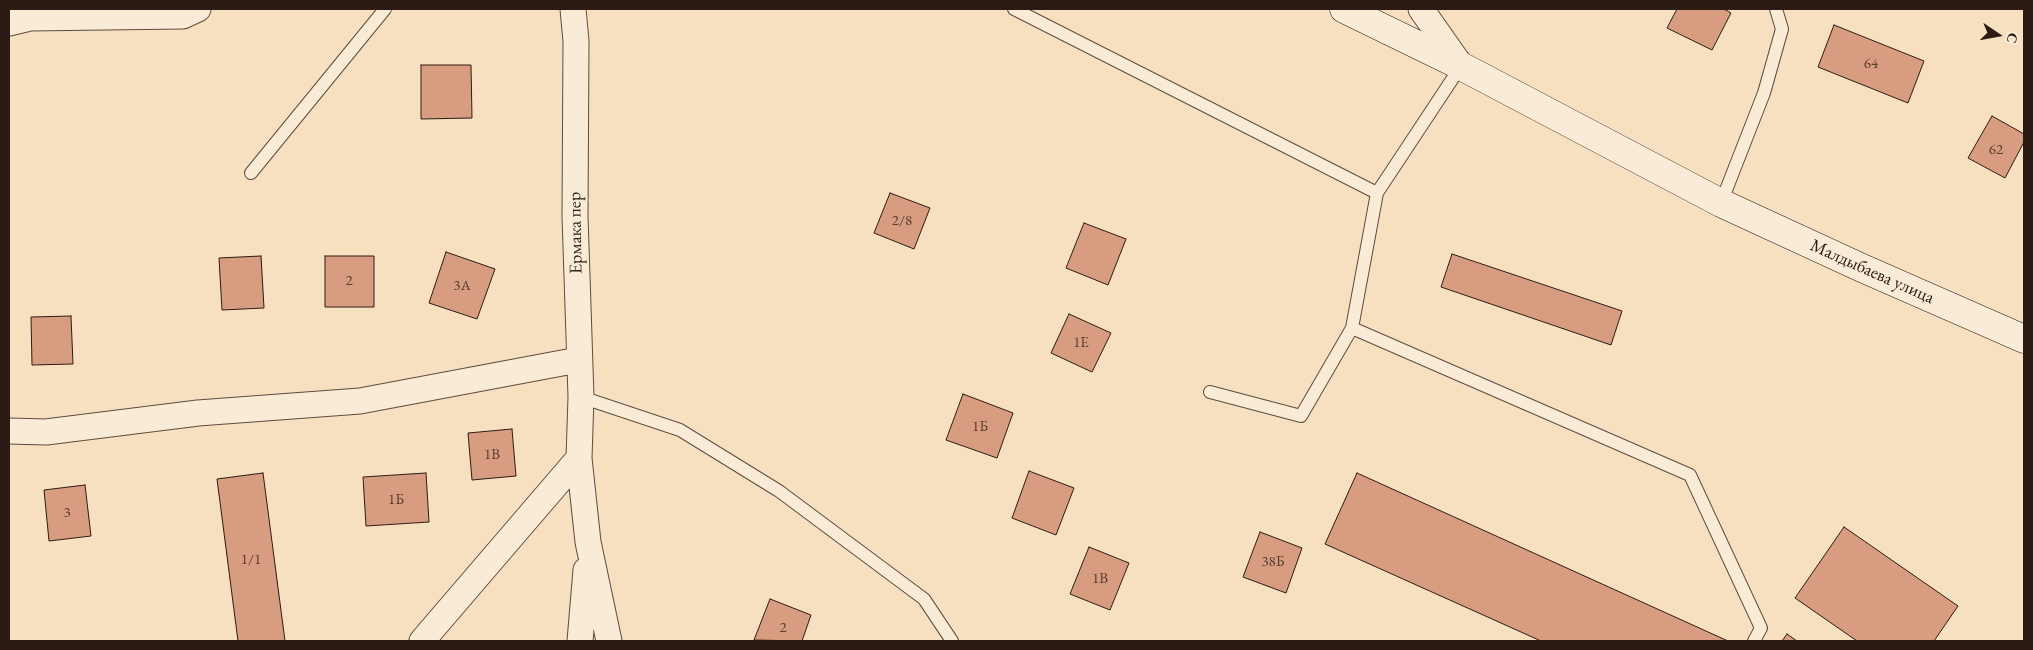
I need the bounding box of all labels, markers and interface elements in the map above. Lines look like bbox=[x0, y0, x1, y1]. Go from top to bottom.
north arrow bbox=[1973, 10, 2023, 60]
text: С bbox=[2003, 31, 2023, 45]
house number: 64 bbox=[1864, 55, 1878, 73]
house number: 62 bbox=[1989, 141, 2003, 159]
street label: Ермака пер bbox=[564, 192, 588, 274]
house number: 2/8 bbox=[892, 212, 912, 230]
street label: Малдыбаева улица bbox=[1807, 235, 1937, 309]
house number: 2 bbox=[345, 272, 353, 290]
house number: 3А bbox=[453, 277, 471, 295]
house number: 1Е bbox=[1073, 334, 1089, 352]
house number: 1Б bbox=[972, 418, 988, 436]
house number: 1В bbox=[484, 446, 500, 464]
house number: 1Б bbox=[388, 491, 404, 509]
house number: 3 bbox=[63, 504, 71, 522]
house number: 1/1 bbox=[241, 551, 261, 569]
house number: 38Б bbox=[1261, 553, 1285, 571]
house number: 1В bbox=[1092, 570, 1108, 588]
house number: 2 bbox=[779, 619, 787, 637]

